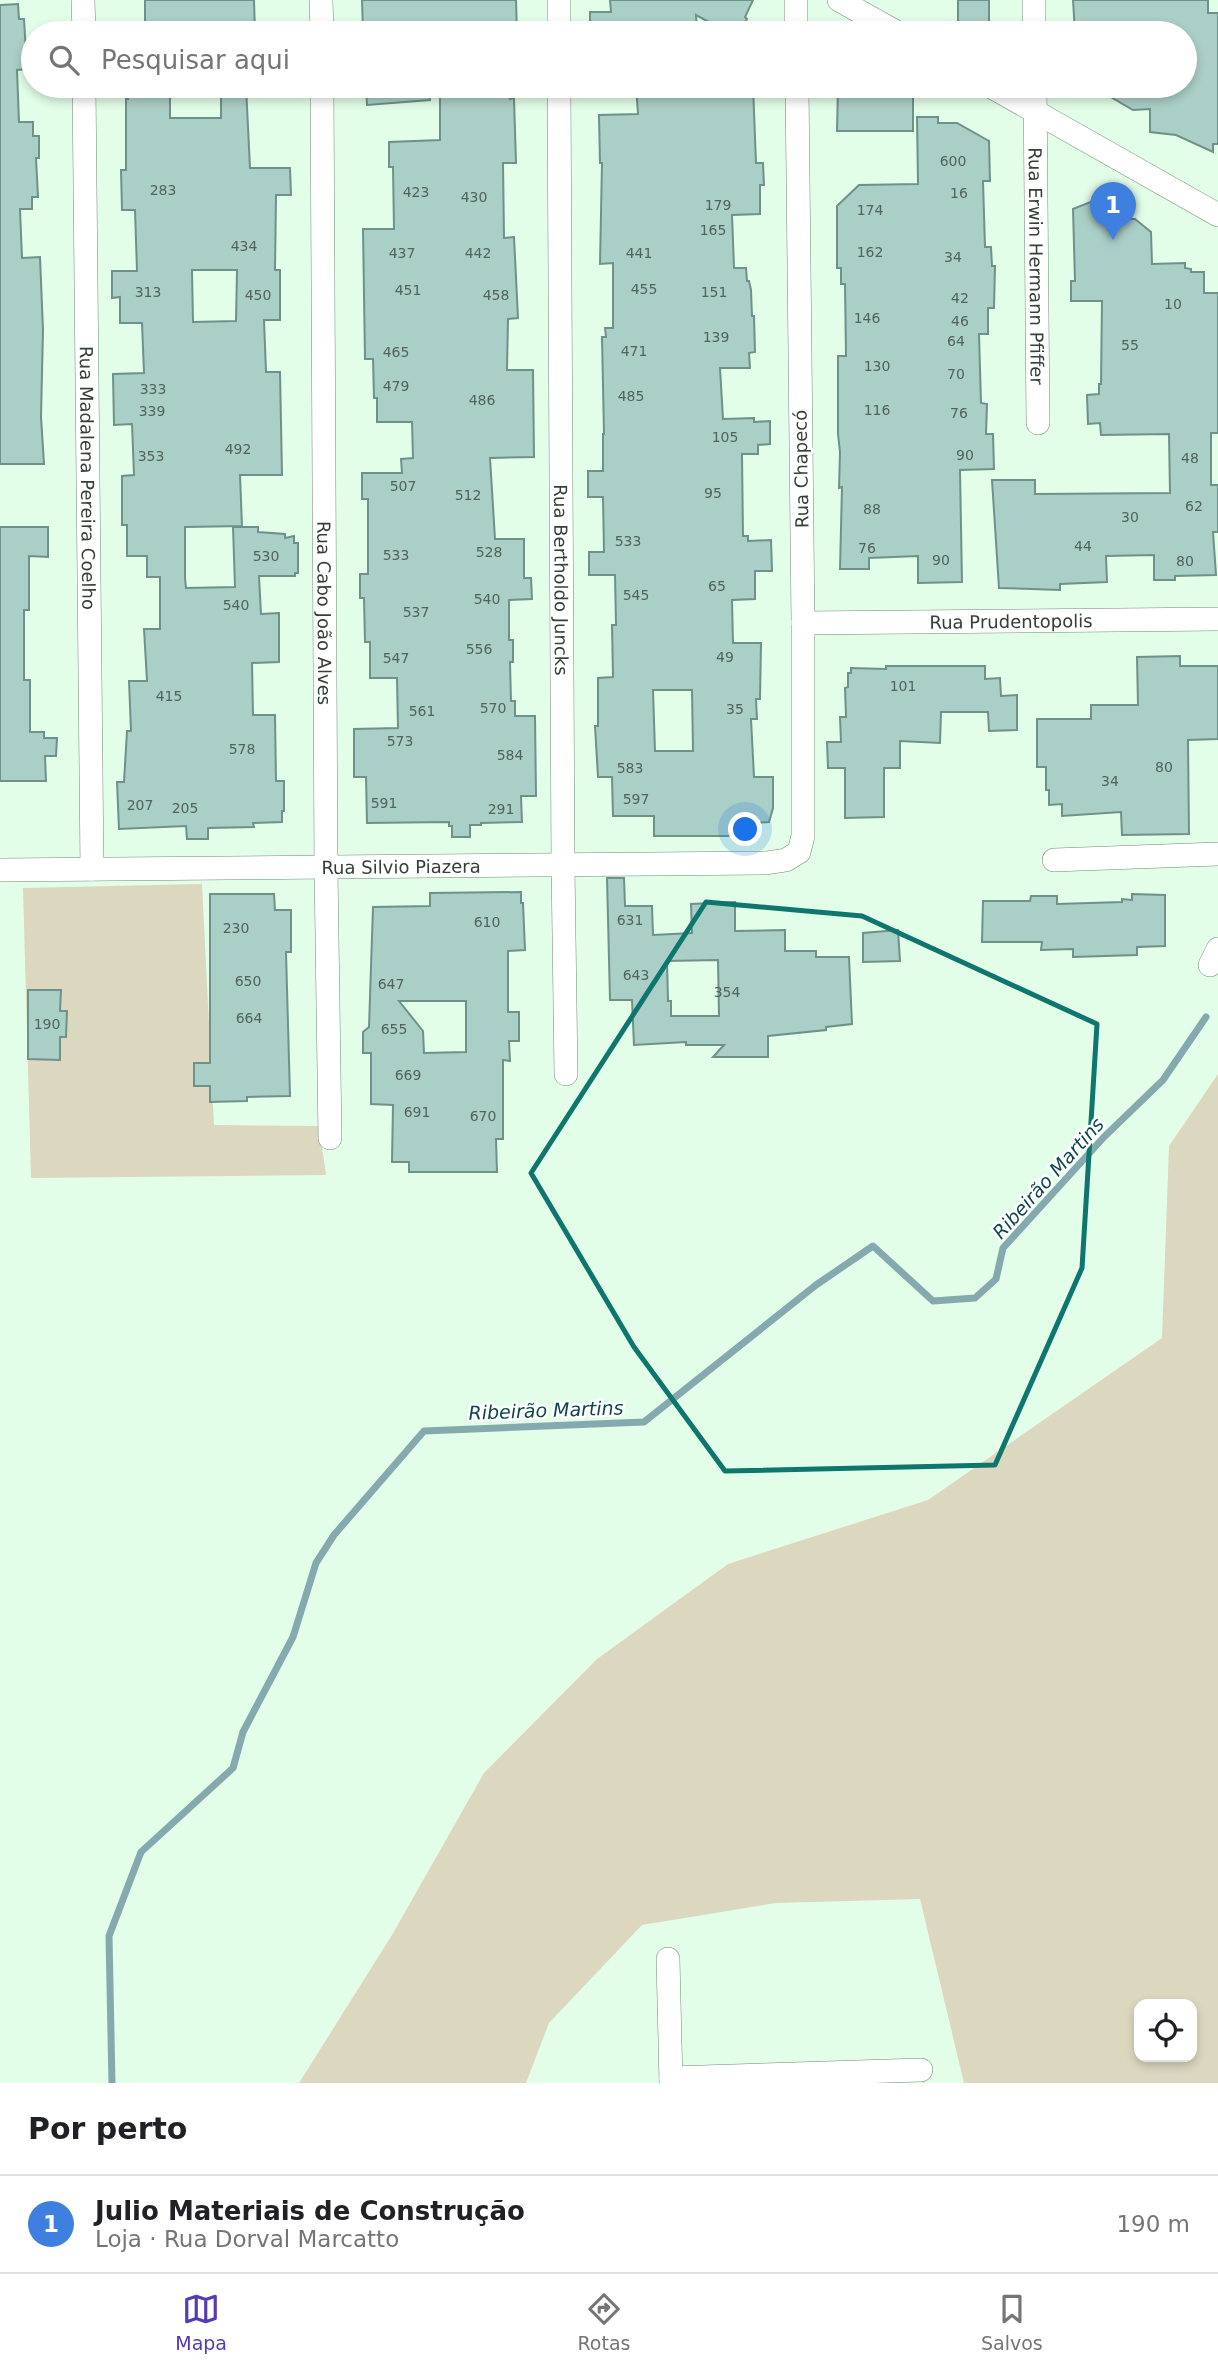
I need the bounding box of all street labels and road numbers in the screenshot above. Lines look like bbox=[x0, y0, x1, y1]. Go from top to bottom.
street label: Rua Erwin Hermann Pfiffer bbox=[1025, 147, 1048, 385]
street label: Rua Madalena Pereira Coelho bbox=[76, 346, 100, 610]
street label: Rua Chapecó bbox=[789, 410, 813, 528]
street label: Rua Bertholdo Juncks bbox=[551, 484, 573, 676]
street label: Rua Cabo João Alves bbox=[314, 521, 336, 705]
street label: Rua Prudentopolis bbox=[929, 610, 1093, 632]
street label: Rua Silvio Piazera bbox=[321, 855, 481, 878]

